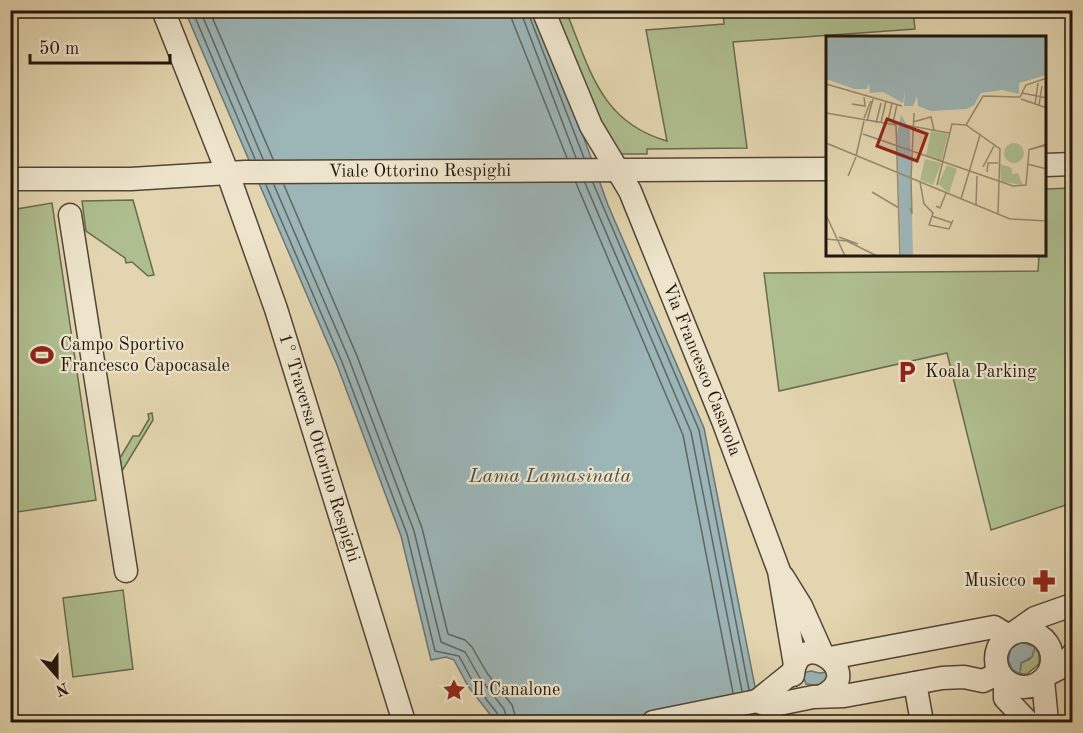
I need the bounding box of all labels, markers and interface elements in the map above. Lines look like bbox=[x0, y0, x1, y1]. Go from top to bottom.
scale bar bbox=[30, 27, 170, 65]
inset map bbox=[826, 36, 1047, 256]
text: 50 m bbox=[39, 40, 79, 58]
street label: Viale Ottorino Respighi bbox=[328, 162, 511, 181]
street label: Via Francesco Casavola bbox=[659, 281, 744, 459]
street label: 1° Traversa Ottorino Respighi bbox=[275, 331, 363, 564]
place label: Campo Sportivo Francesco Capocasale bbox=[60, 336, 230, 375]
sports icon: Campo Sportivo Francesco Capocasale bbox=[29, 342, 55, 368]
parking icon: Koala Parking bbox=[894, 359, 920, 385]
place label: Koala Parking bbox=[925, 363, 1037, 381]
water label: Lama Lamasinata bbox=[468, 467, 631, 487]
pharmacy icon: Musicco bbox=[1031, 568, 1057, 594]
place label: Musicco bbox=[964, 572, 1026, 590]
north arrow bbox=[27, 646, 87, 706]
place icon: Il Canalone bbox=[441, 677, 467, 703]
text: N bbox=[52, 678, 70, 698]
place label: Il Canalone bbox=[472, 681, 560, 699]

